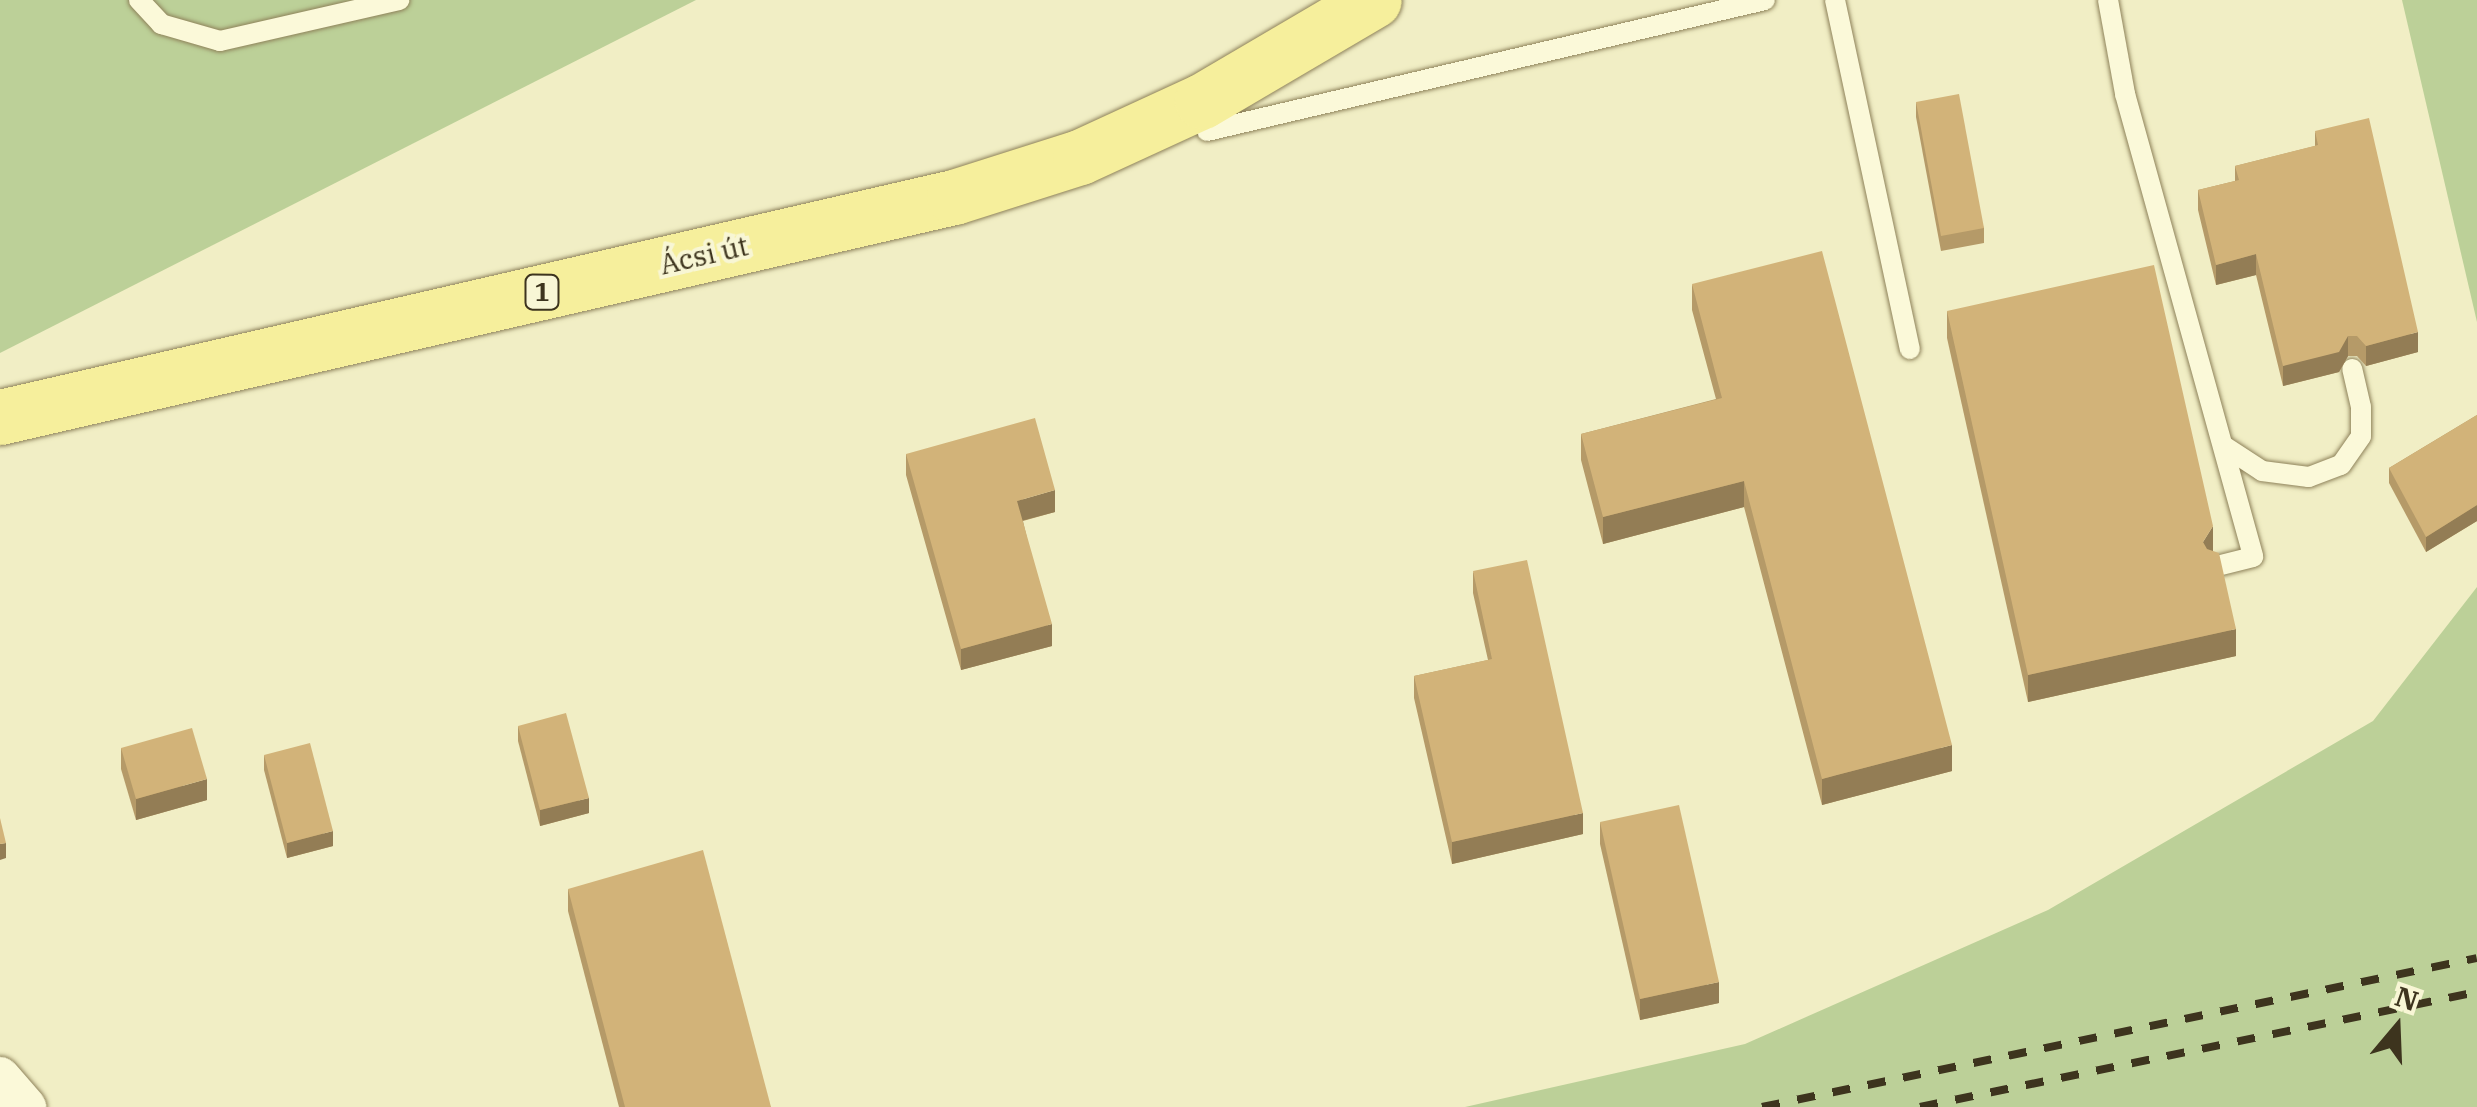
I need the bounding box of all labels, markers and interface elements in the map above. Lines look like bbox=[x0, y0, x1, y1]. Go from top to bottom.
street label: Ácsi út bbox=[657, 229, 751, 281]
road number: 1 bbox=[524, 272, 560, 312]
north arrow bbox=[2347, 977, 2447, 1077]
text: N bbox=[2390, 977, 2423, 1019]

